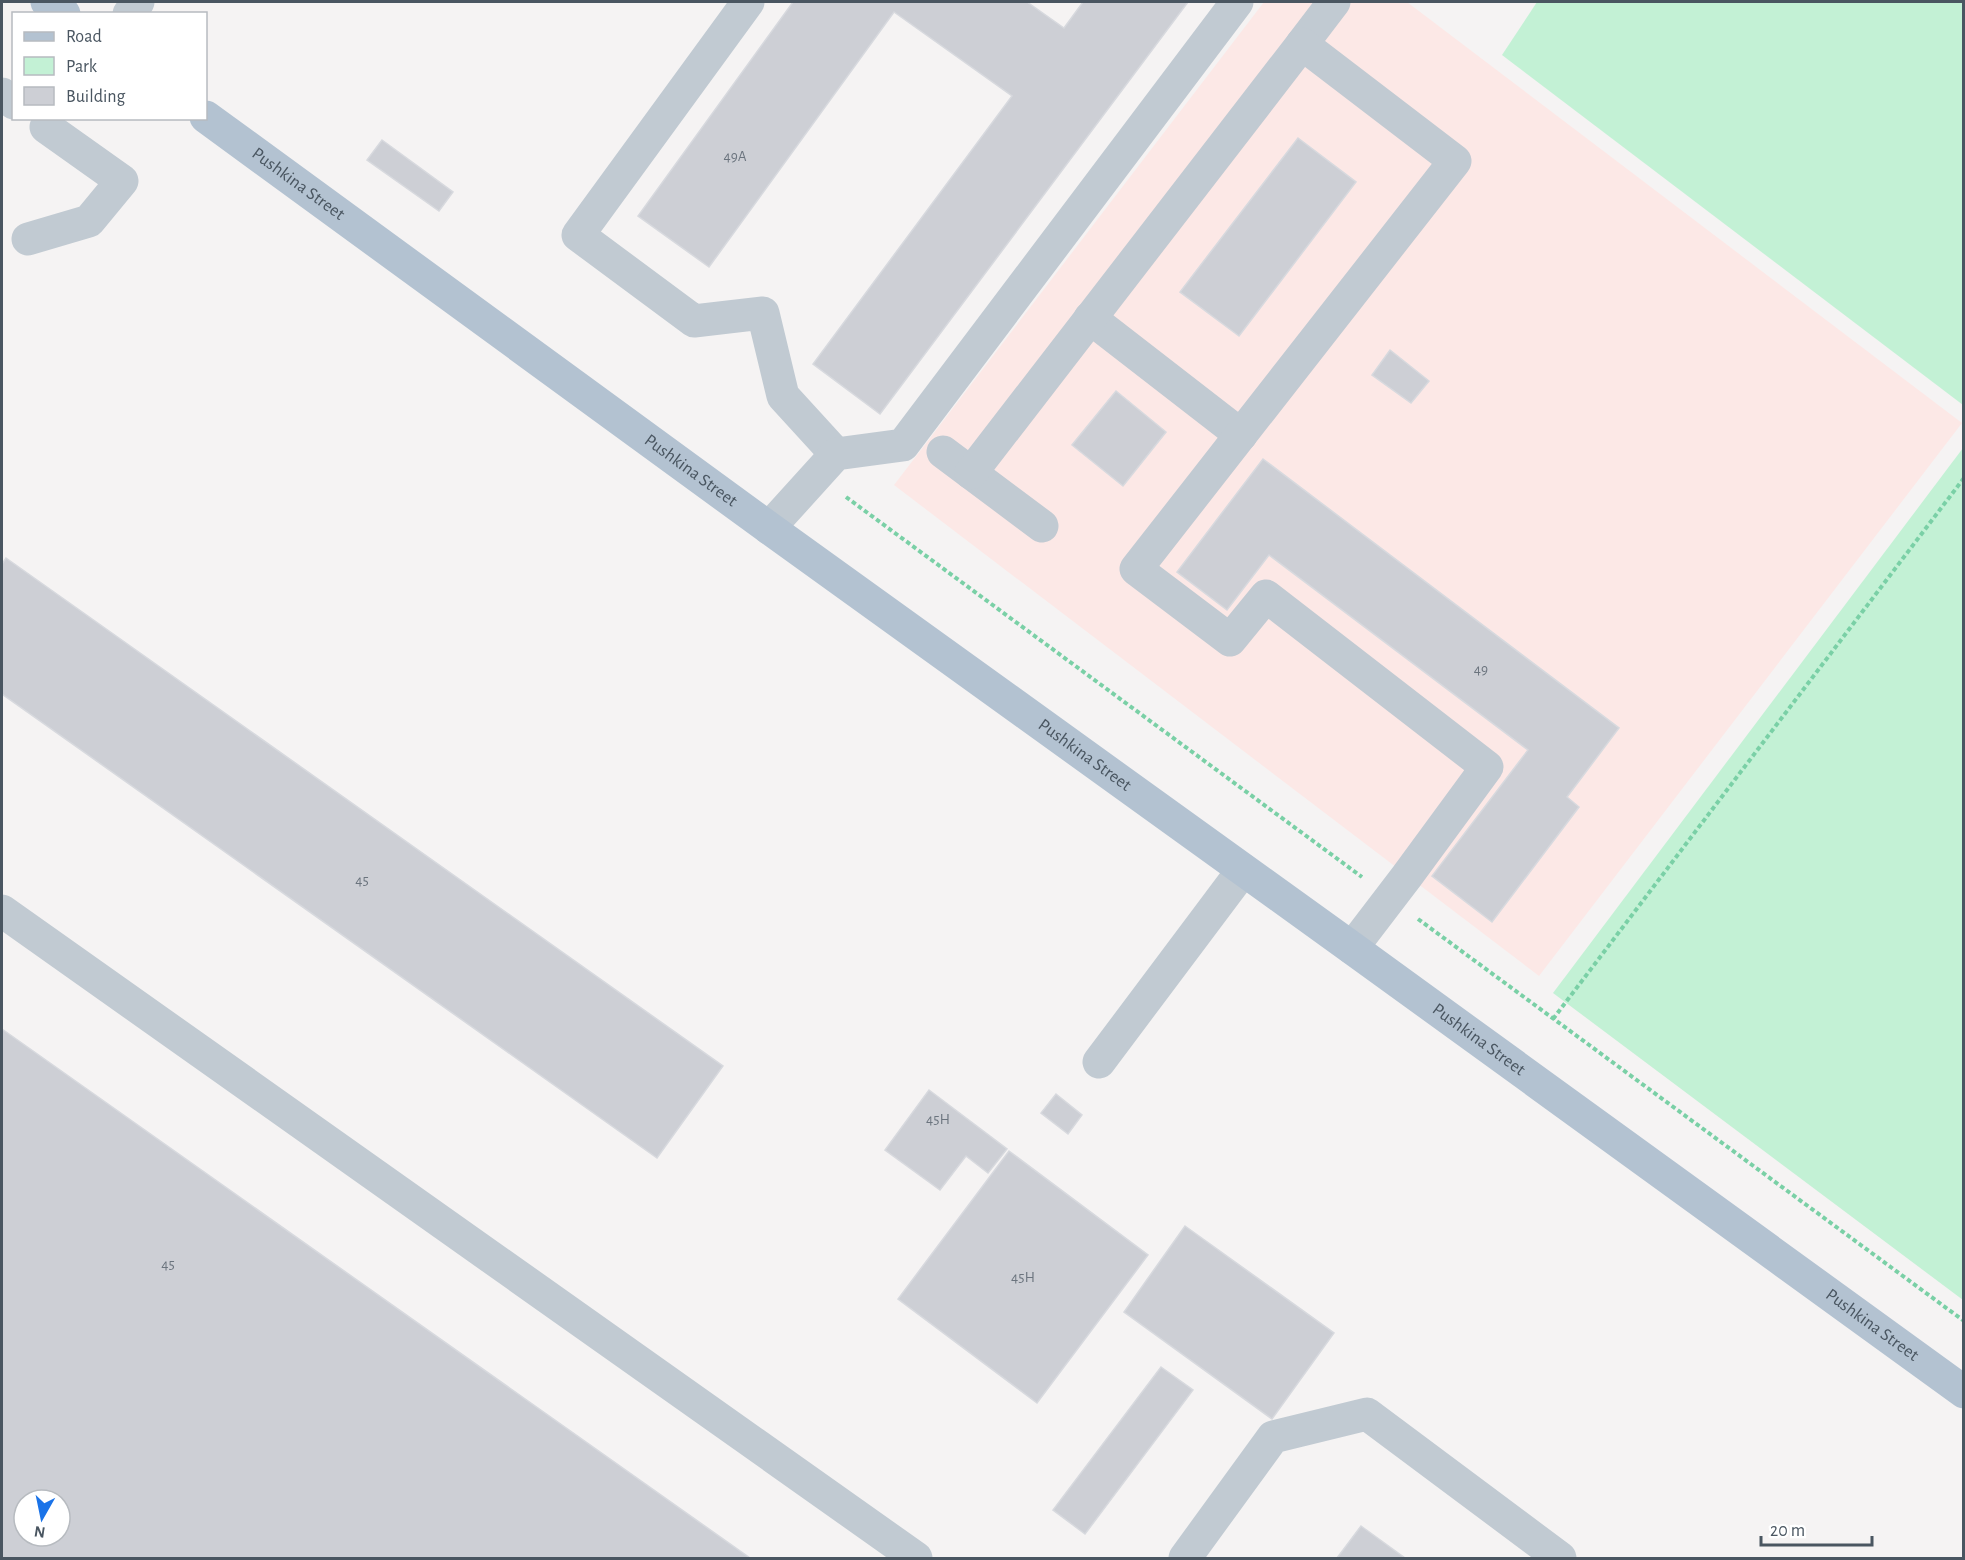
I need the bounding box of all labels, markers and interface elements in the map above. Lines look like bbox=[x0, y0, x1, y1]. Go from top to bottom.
legend bbox=[12, 12, 207, 120]
text: Road bbox=[66, 28, 102, 46]
text: Park bbox=[66, 58, 98, 76]
text: Building bbox=[66, 88, 126, 106]
street label: Pushkina Street bbox=[248, 145, 348, 224]
house number: 49А bbox=[723, 149, 747, 164]
street label: Pushkina Street bbox=[641, 431, 741, 511]
house number: 49 bbox=[1474, 662, 1488, 677]
street label: Pushkina Street bbox=[1035, 716, 1135, 795]
house number: 45 bbox=[355, 873, 369, 888]
street label: Pushkina Street bbox=[1429, 1000, 1529, 1080]
house number: 45Н bbox=[926, 1112, 950, 1127]
house number: 45 bbox=[161, 1257, 175, 1272]
house number: 45Н bbox=[1011, 1270, 1035, 1285]
street label: Pushkina Street bbox=[1822, 1286, 1922, 1365]
north arrow bbox=[12, 1488, 72, 1548]
scale bar bbox=[1761, 1509, 1872, 1547]
text: 20 m bbox=[1770, 1522, 1805, 1540]
text: N bbox=[33, 1523, 47, 1541]

